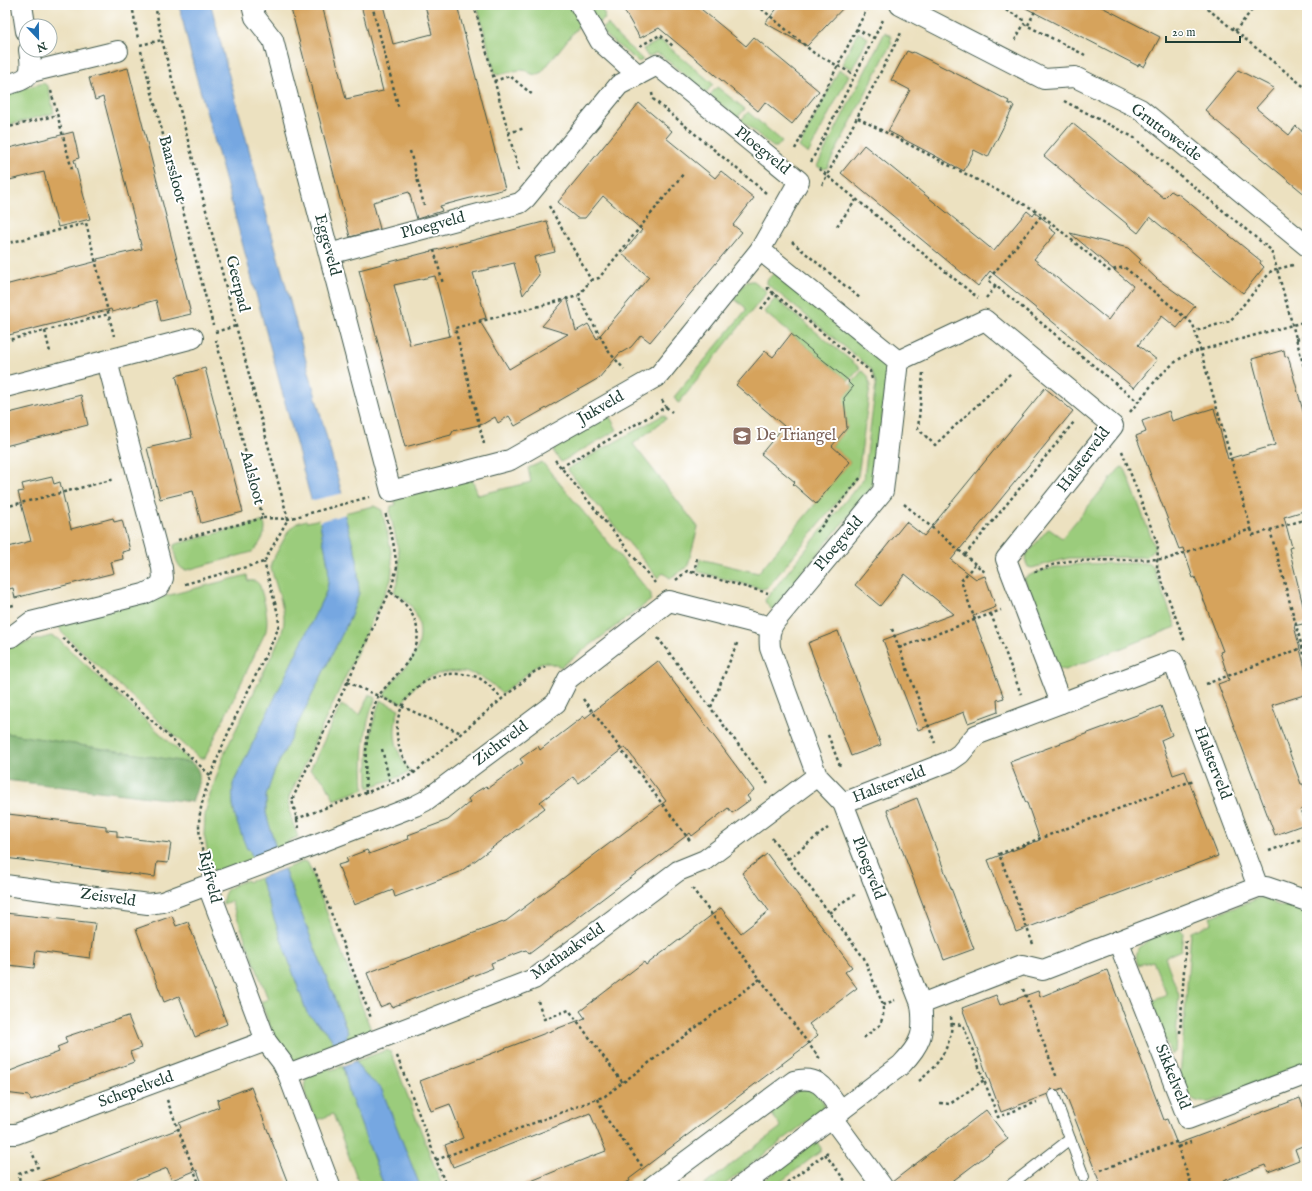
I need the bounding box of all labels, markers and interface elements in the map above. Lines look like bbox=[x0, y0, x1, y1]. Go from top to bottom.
north arrow bbox=[18, 18, 58, 58]
scale bar bbox=[1166, 18, 1240, 44]
text: 20 m bbox=[1172, 25, 1195, 40]
text: N bbox=[34, 38, 49, 55]
street label: Gruttoweide bbox=[1126, 100, 1206, 166]
street label: Ploegveld bbox=[730, 123, 794, 180]
street label: Baarssloot bbox=[153, 133, 191, 205]
street label: Ploegveld bbox=[399, 208, 468, 244]
street label: Eggeveld bbox=[309, 212, 345, 278]
street label: Geerpad bbox=[220, 254, 254, 315]
street label: Jukveld bbox=[573, 387, 628, 430]
street label: Halsterveld bbox=[1053, 423, 1115, 497]
school or university icon: De Triangel bbox=[731, 425, 753, 447]
place label: De Triangel bbox=[756, 426, 837, 446]
street label: Aalsloot bbox=[235, 448, 269, 508]
street label: Ploegveld bbox=[810, 512, 868, 576]
street label: Zichtveld bbox=[470, 717, 533, 771]
street label: Halsterveld bbox=[1189, 724, 1235, 803]
street label: Halsterveld bbox=[850, 762, 929, 808]
street label: Ploegveld bbox=[847, 834, 889, 903]
street label: Rijfveld bbox=[193, 849, 225, 906]
street label: Zeisveld bbox=[79, 884, 137, 912]
street label: Mathaakveld bbox=[527, 919, 609, 985]
street label: Sikkelveld bbox=[1150, 1042, 1194, 1113]
street label: Schepelveld bbox=[96, 1067, 177, 1113]

